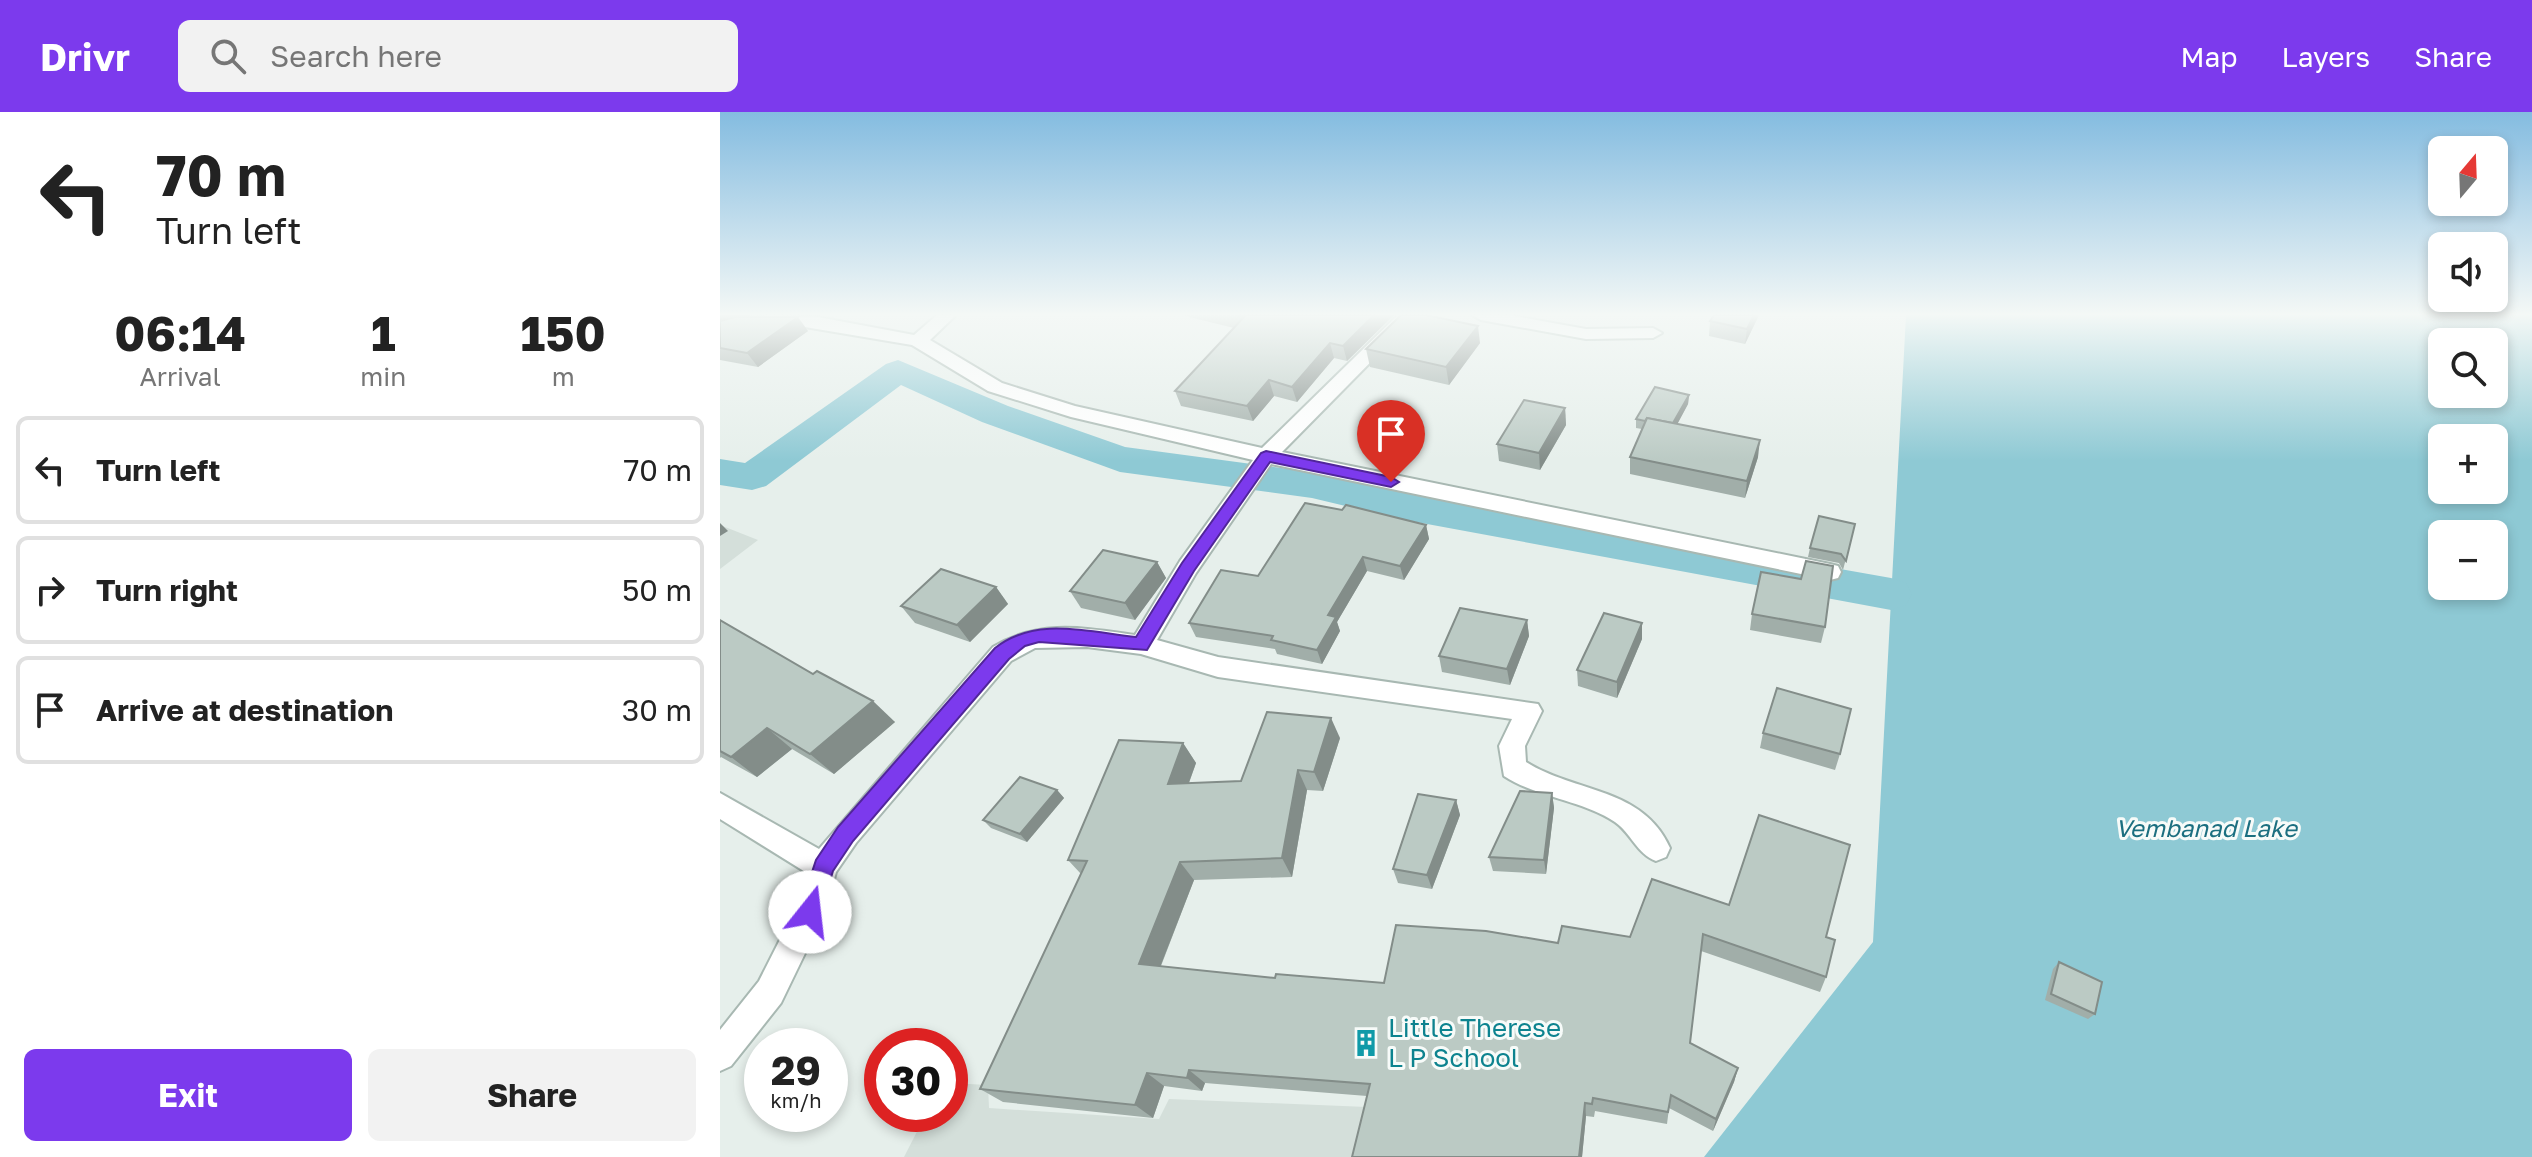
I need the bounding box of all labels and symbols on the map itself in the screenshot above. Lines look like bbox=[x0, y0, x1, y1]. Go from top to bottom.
north arrow bbox=[2428, 136, 2508, 216]
pin bbox=[1357, 400, 1425, 482]
water label: Vembanad Lake bbox=[2115, 813, 2299, 842]
position arrow bbox=[768, 870, 852, 954]
place label: Little Therese L P School bbox=[1388, 1012, 1561, 1073]
speed limit sign: 30 bbox=[864, 1028, 968, 1132]
building icon: Little Therese L P School bbox=[1351, 1028, 1381, 1058]

